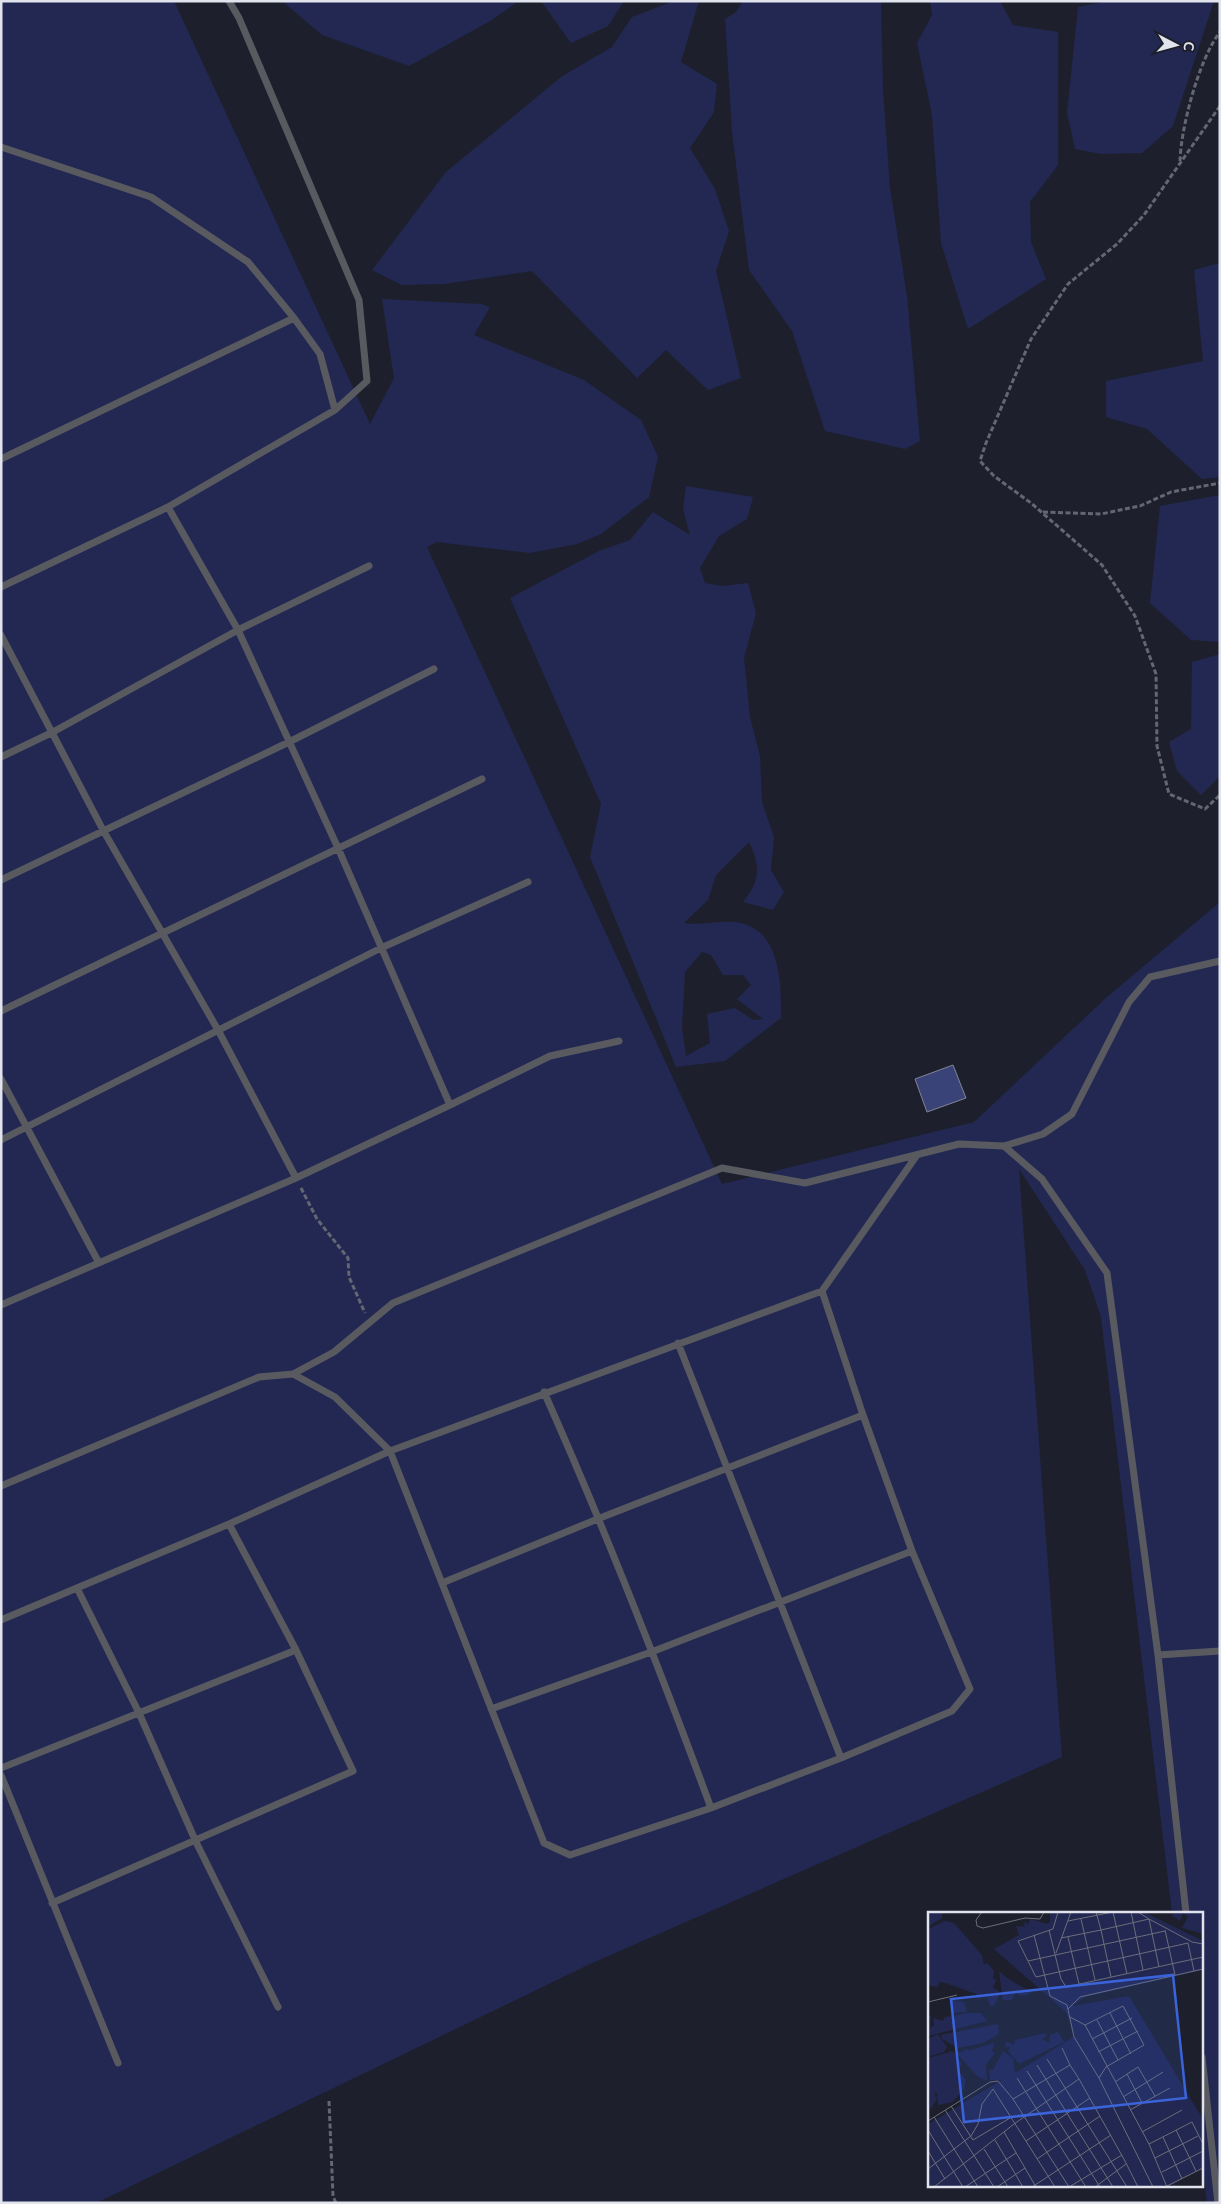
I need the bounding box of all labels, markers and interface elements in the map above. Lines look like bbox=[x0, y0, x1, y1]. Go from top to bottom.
north arrow bbox=[1151, 20, 1201, 70]
text: С bbox=[1179, 41, 1198, 52]
inset map bbox=[928, 1912, 1204, 2186]

